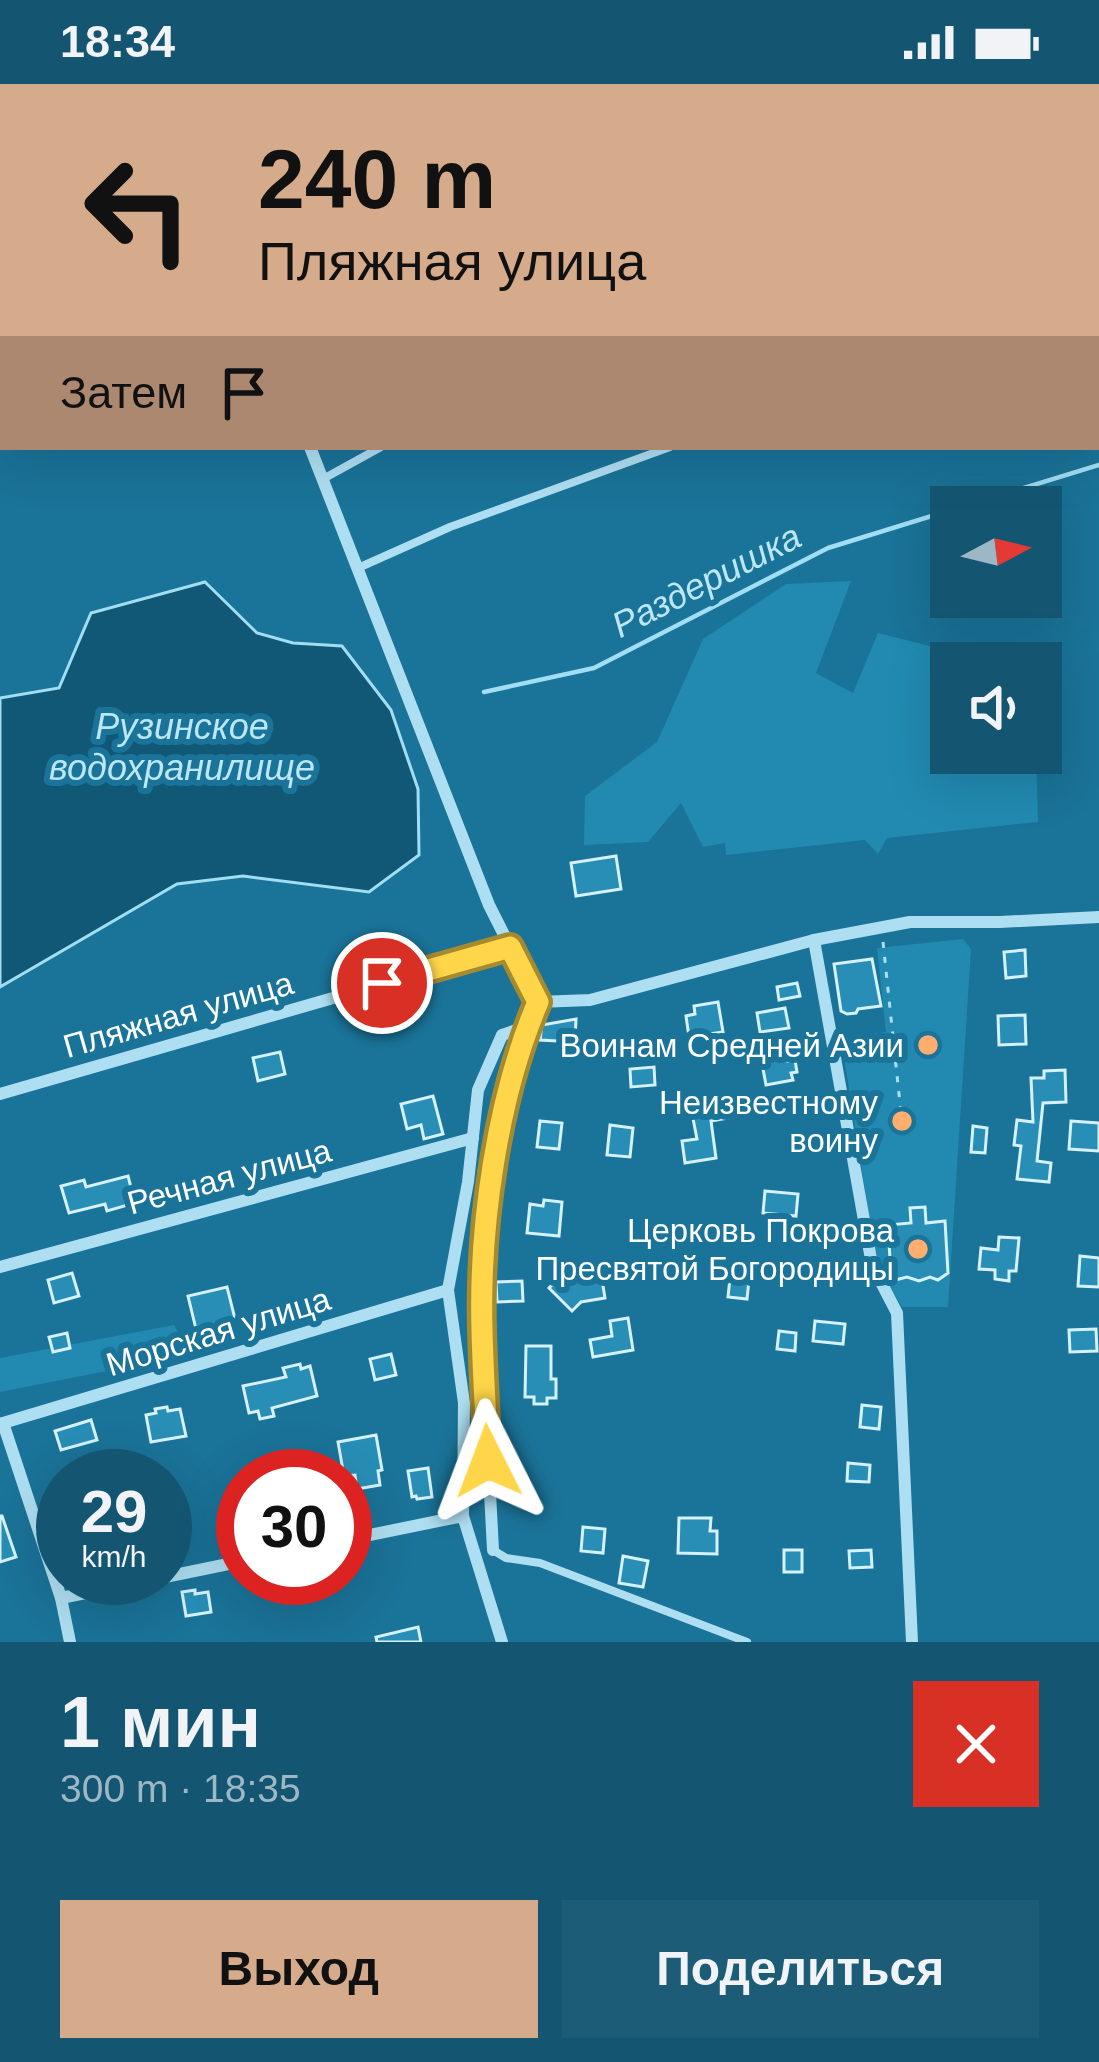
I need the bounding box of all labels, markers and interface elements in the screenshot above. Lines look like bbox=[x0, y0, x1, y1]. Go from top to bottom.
text: 18:34 bbox=[60, 16, 175, 67]
icon: left bbox=[60, 132, 216, 288]
text: 240 m bbox=[258, 132, 496, 226]
text: Пляжная улица bbox=[258, 231, 646, 291]
icon: arrive bbox=[211, 360, 277, 426]
text: Затем bbox=[60, 367, 187, 418]
north arrow bbox=[930, 486, 1062, 618]
map controls bbox=[930, 486, 1062, 774]
water label: Раздеришка bbox=[605, 515, 808, 646]
button: sound bbox=[930, 642, 1062, 774]
water label: Рузинское водохранилище bbox=[49, 706, 315, 788]
pin bbox=[331, 932, 433, 1034]
icon: arrive bbox=[349, 950, 415, 1016]
street label: Пляжная улица bbox=[59, 964, 298, 1065]
place label: Воинам Средней Азии bbox=[560, 1027, 904, 1064]
marker: Воинам Средней Азии bbox=[915, 1032, 941, 1058]
place label: Неизвестному воину bbox=[659, 1084, 878, 1159]
marker: Неизвестному воину bbox=[889, 1108, 915, 1134]
street label: Речная улица bbox=[123, 1131, 336, 1221]
place label: Церковь Покрова Пресвятой Богородицы bbox=[535, 1212, 895, 1287]
marker: Церковь Покрова Пресвятой Богородицы bbox=[905, 1236, 931, 1262]
street label: Морская улица bbox=[102, 1280, 335, 1383]
position arrow bbox=[425, 1398, 551, 1524]
speed limit sign: 30 bbox=[216, 1449, 372, 1605]
text: 29 bbox=[81, 1478, 147, 1545]
text: km/h bbox=[81, 1540, 147, 1573]
button: close bbox=[913, 1681, 1039, 1807]
text: 1 мин bbox=[60, 1682, 261, 1762]
text: 300 m · 18:35 bbox=[60, 1767, 301, 1810]
button: Выход bbox=[60, 1900, 538, 2038]
button: Поделиться bbox=[562, 1900, 1039, 2038]

